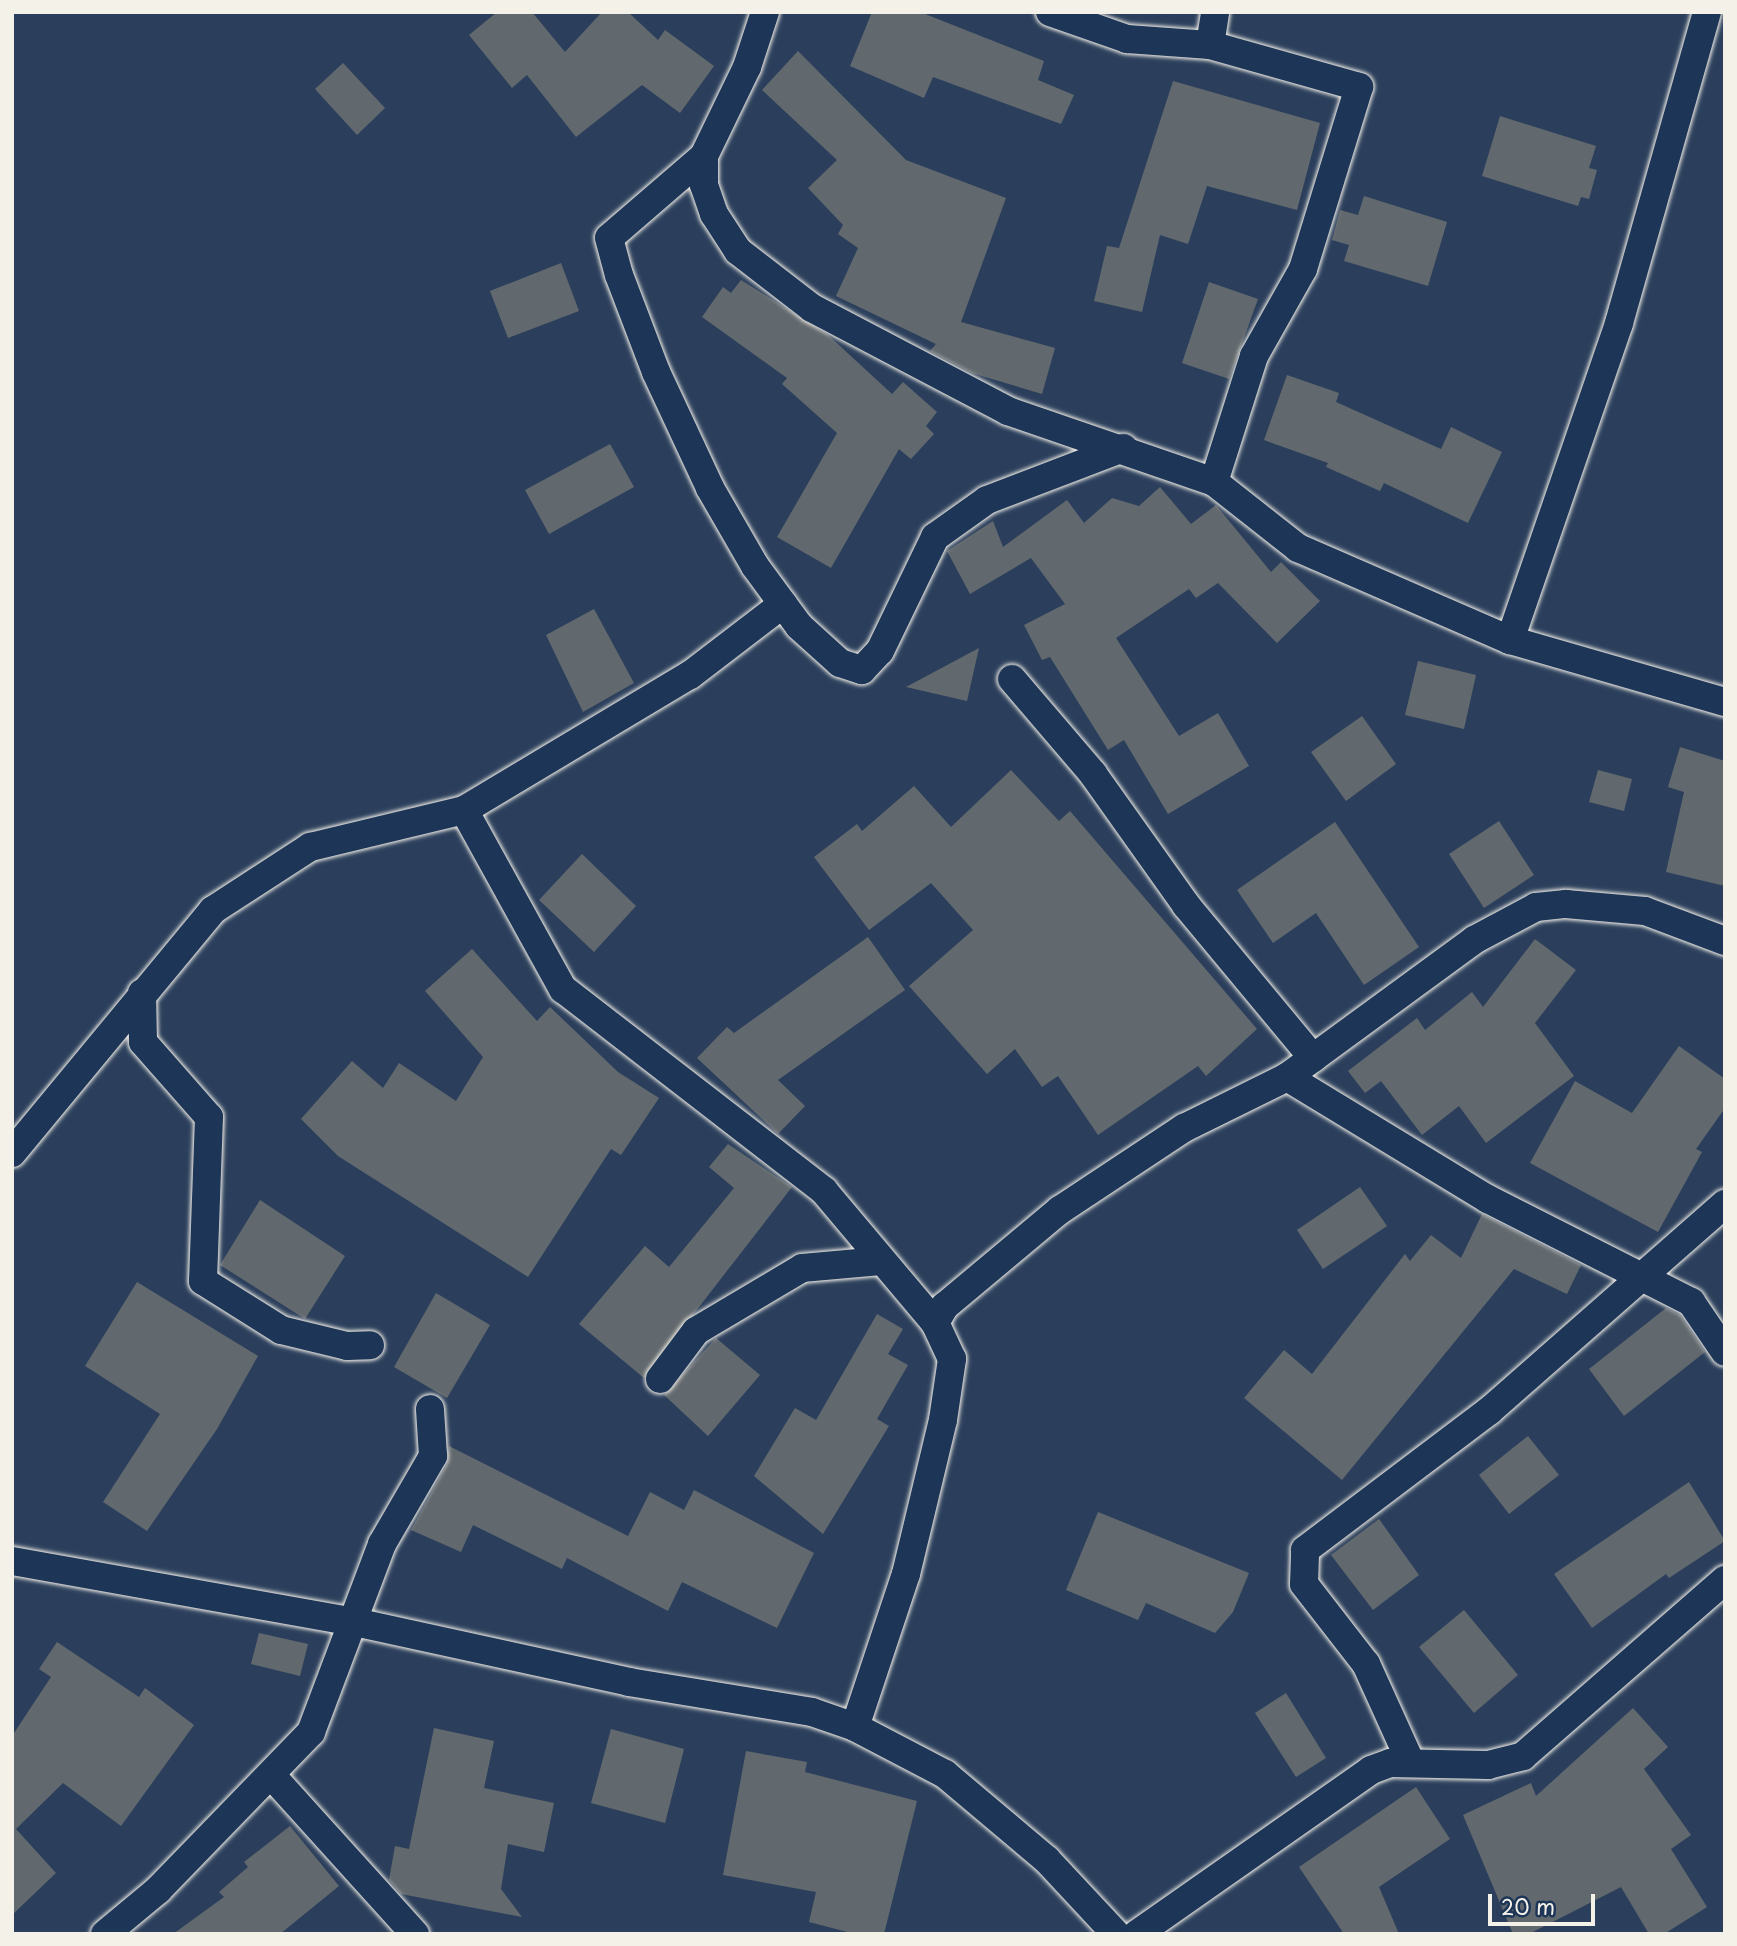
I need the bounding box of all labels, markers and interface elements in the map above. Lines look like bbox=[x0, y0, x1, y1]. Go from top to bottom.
scale bar bbox=[1492, 1880, 1599, 1924]
text: 20 m bbox=[1501, 1890, 1555, 1922]

